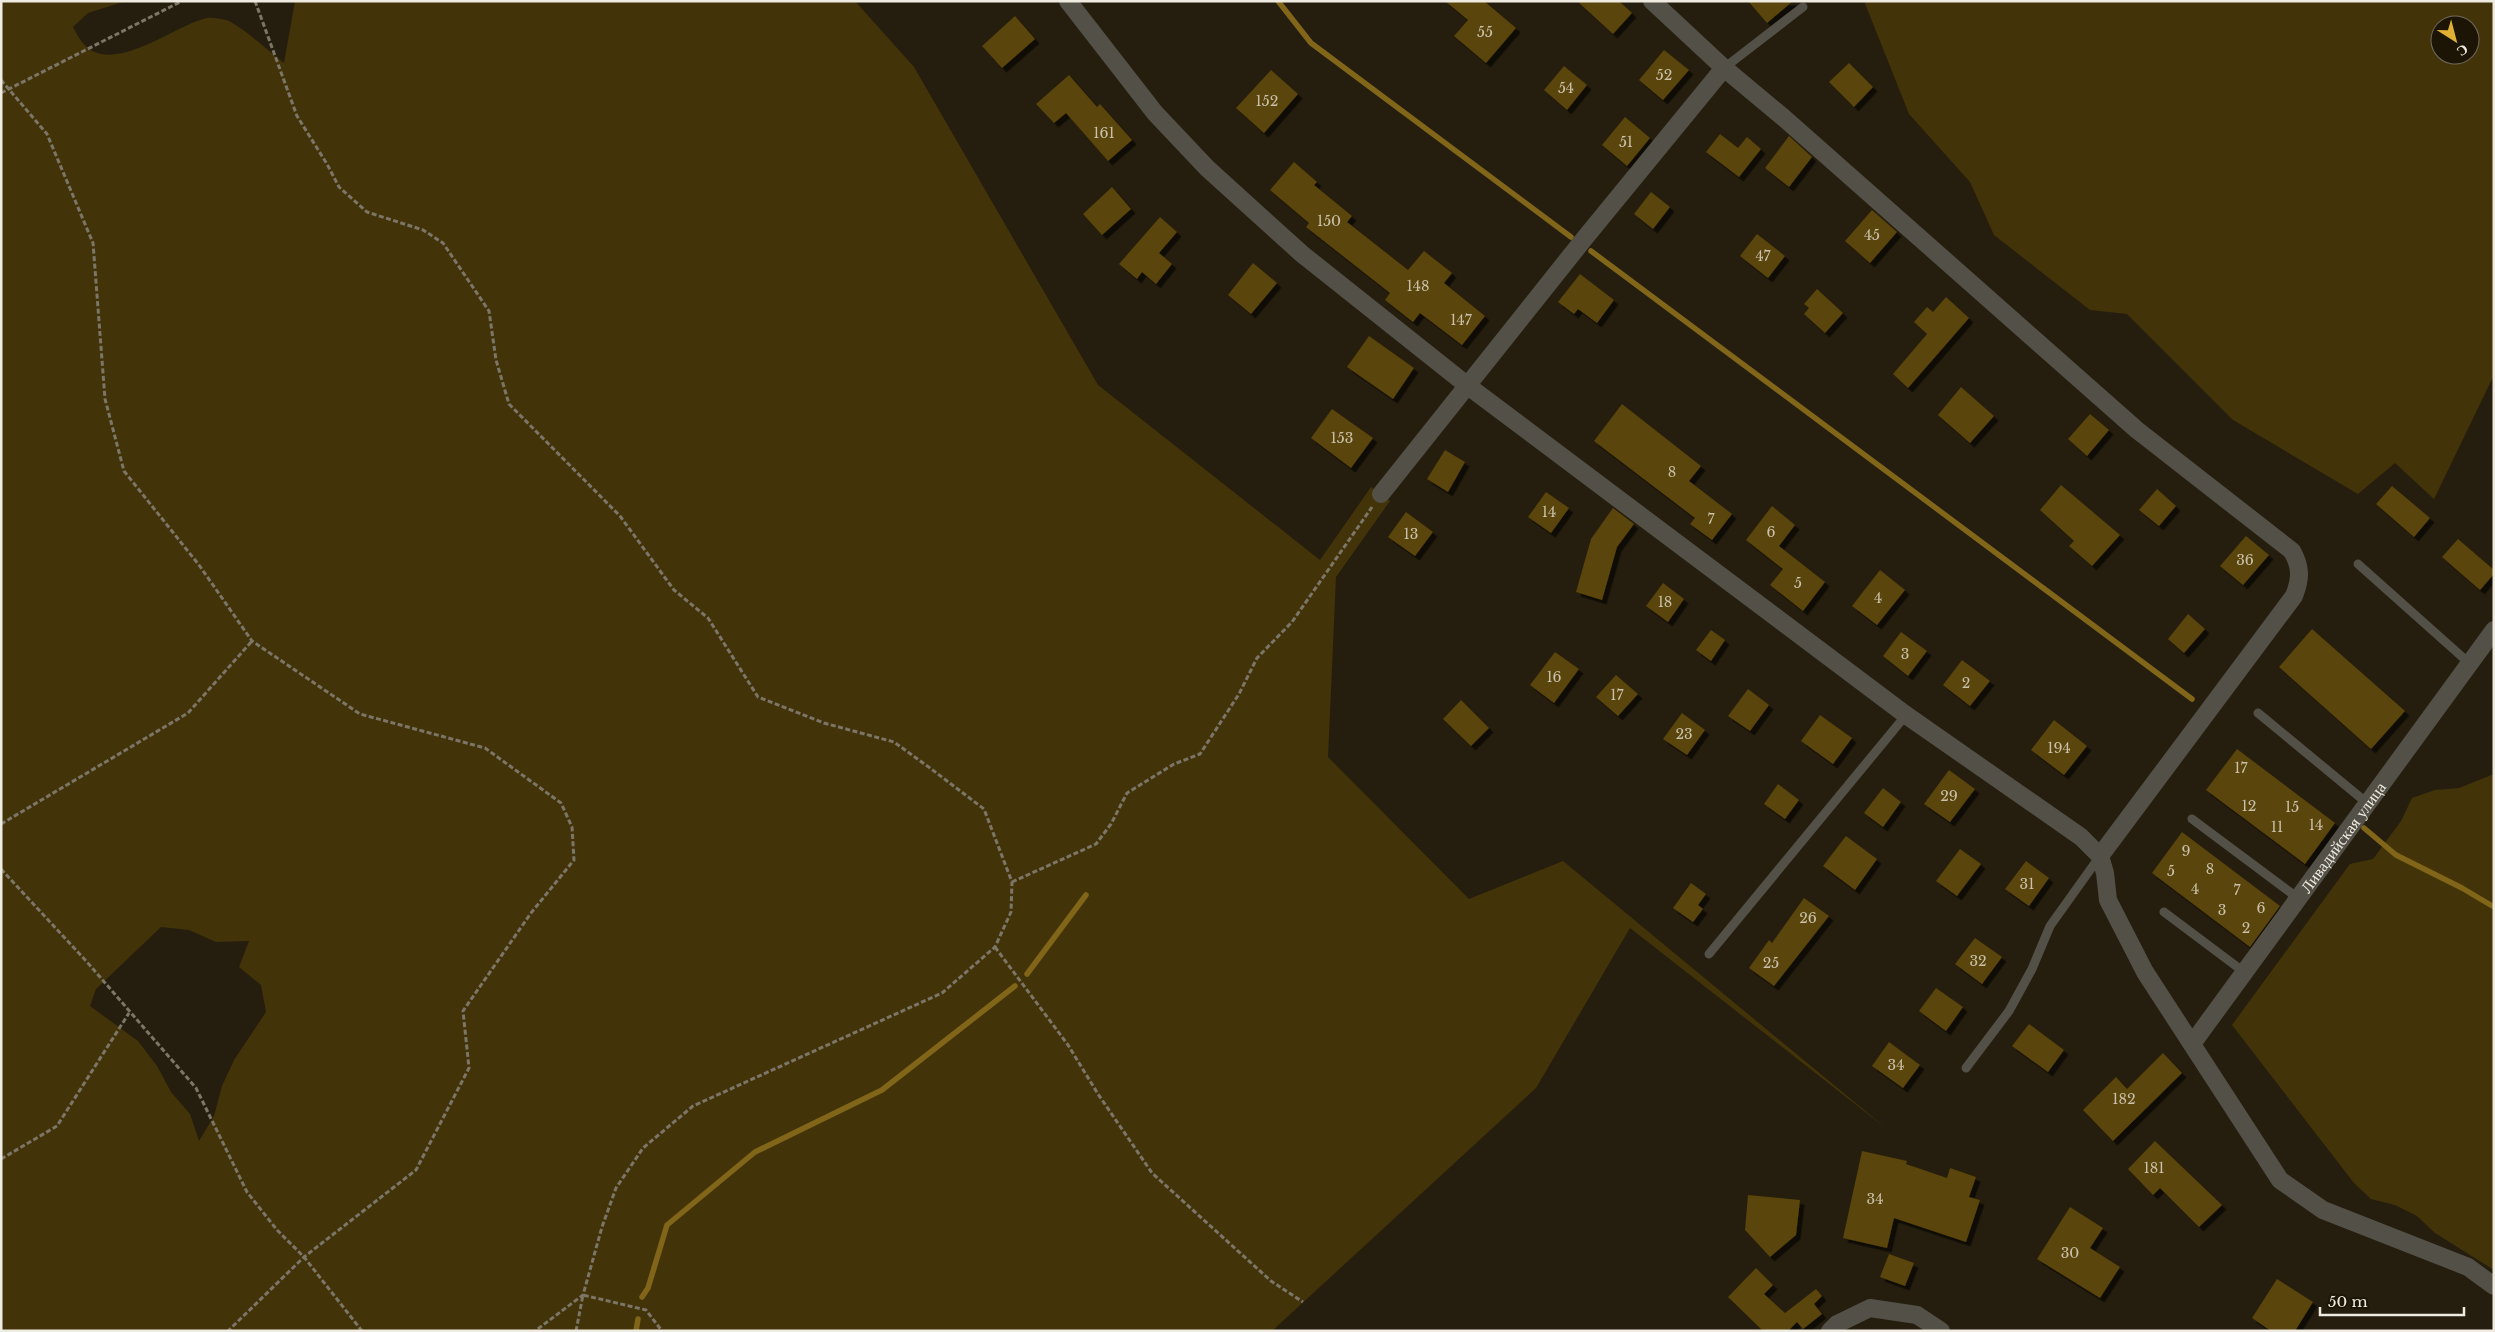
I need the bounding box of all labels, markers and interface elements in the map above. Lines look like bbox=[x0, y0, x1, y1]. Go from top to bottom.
north arrow bbox=[2430, 15, 2480, 65]
house number: 55 bbox=[1477, 23, 1493, 41]
text: С bbox=[2453, 40, 2472, 61]
house number: 52 bbox=[1656, 66, 1672, 84]
house number: 54 bbox=[1558, 79, 1574, 97]
house number: 152 bbox=[1256, 92, 1278, 110]
house number: 161 bbox=[1093, 124, 1115, 142]
house number: 51 bbox=[1619, 133, 1633, 151]
house number: 150 bbox=[1317, 212, 1341, 230]
house number: 45 bbox=[1864, 226, 1880, 244]
house number: 47 bbox=[1755, 247, 1772, 265]
house number: 148 bbox=[1407, 277, 1429, 295]
house number: 147 bbox=[1450, 311, 1473, 329]
house number: 153 bbox=[1331, 429, 1353, 447]
house number: 8 bbox=[1668, 463, 1676, 481]
house number: 14 bbox=[1542, 503, 1556, 521]
house number: 7 bbox=[1707, 510, 1715, 528]
house number: 6 bbox=[1766, 523, 1776, 541]
house number: 13 bbox=[1404, 525, 1418, 543]
house number: 36 bbox=[2236, 551, 2254, 569]
house number: 5 bbox=[1794, 574, 1802, 592]
house number: 4 bbox=[1874, 589, 1882, 607]
house number: 18 bbox=[1658, 593, 1672, 611]
house number: 3 bbox=[1901, 645, 1909, 663]
house number: 16 bbox=[1546, 668, 1562, 686]
house number: 2 bbox=[1962, 674, 1970, 692]
house number: 17 bbox=[1610, 686, 1625, 704]
house number: 23 bbox=[1675, 725, 1693, 743]
house number: 194 bbox=[2047, 739, 2071, 757]
house number: 17 bbox=[2234, 759, 2249, 777]
street label: Ливадийская улица bbox=[2296, 778, 2390, 897]
house number: 29 bbox=[1940, 787, 1958, 805]
house number: 12 bbox=[2242, 797, 2256, 815]
house number: 15 bbox=[2285, 798, 2299, 816]
house number: 14 bbox=[2309, 816, 2323, 834]
house number: 11 bbox=[2271, 818, 2283, 836]
house number: 9 bbox=[2181, 842, 2191, 860]
house number: 8 bbox=[2206, 860, 2214, 878]
house number: 5 bbox=[2167, 862, 2175, 880]
house number: 31 bbox=[2020, 875, 2034, 893]
house number: 4 bbox=[2191, 880, 2199, 898]
house number: 7 bbox=[2233, 881, 2241, 899]
house number: 6 bbox=[2256, 899, 2266, 917]
house number: 3 bbox=[2218, 901, 2226, 919]
house number: 26 bbox=[1799, 909, 1817, 927]
house number: 2 bbox=[2242, 919, 2250, 937]
house number: 32 bbox=[1969, 952, 1987, 970]
house number: 25 bbox=[1763, 954, 1779, 972]
house number: 34 bbox=[1888, 1056, 1904, 1074]
house number: 182 bbox=[2112, 1090, 2136, 1108]
house number: 181 bbox=[2144, 1159, 2164, 1177]
house number: 34 bbox=[1867, 1190, 1883, 1208]
house number: 30 bbox=[2061, 1244, 2079, 1262]
scale bar bbox=[2320, 1284, 2464, 1316]
text: 50 m bbox=[2328, 1292, 2368, 1311]

